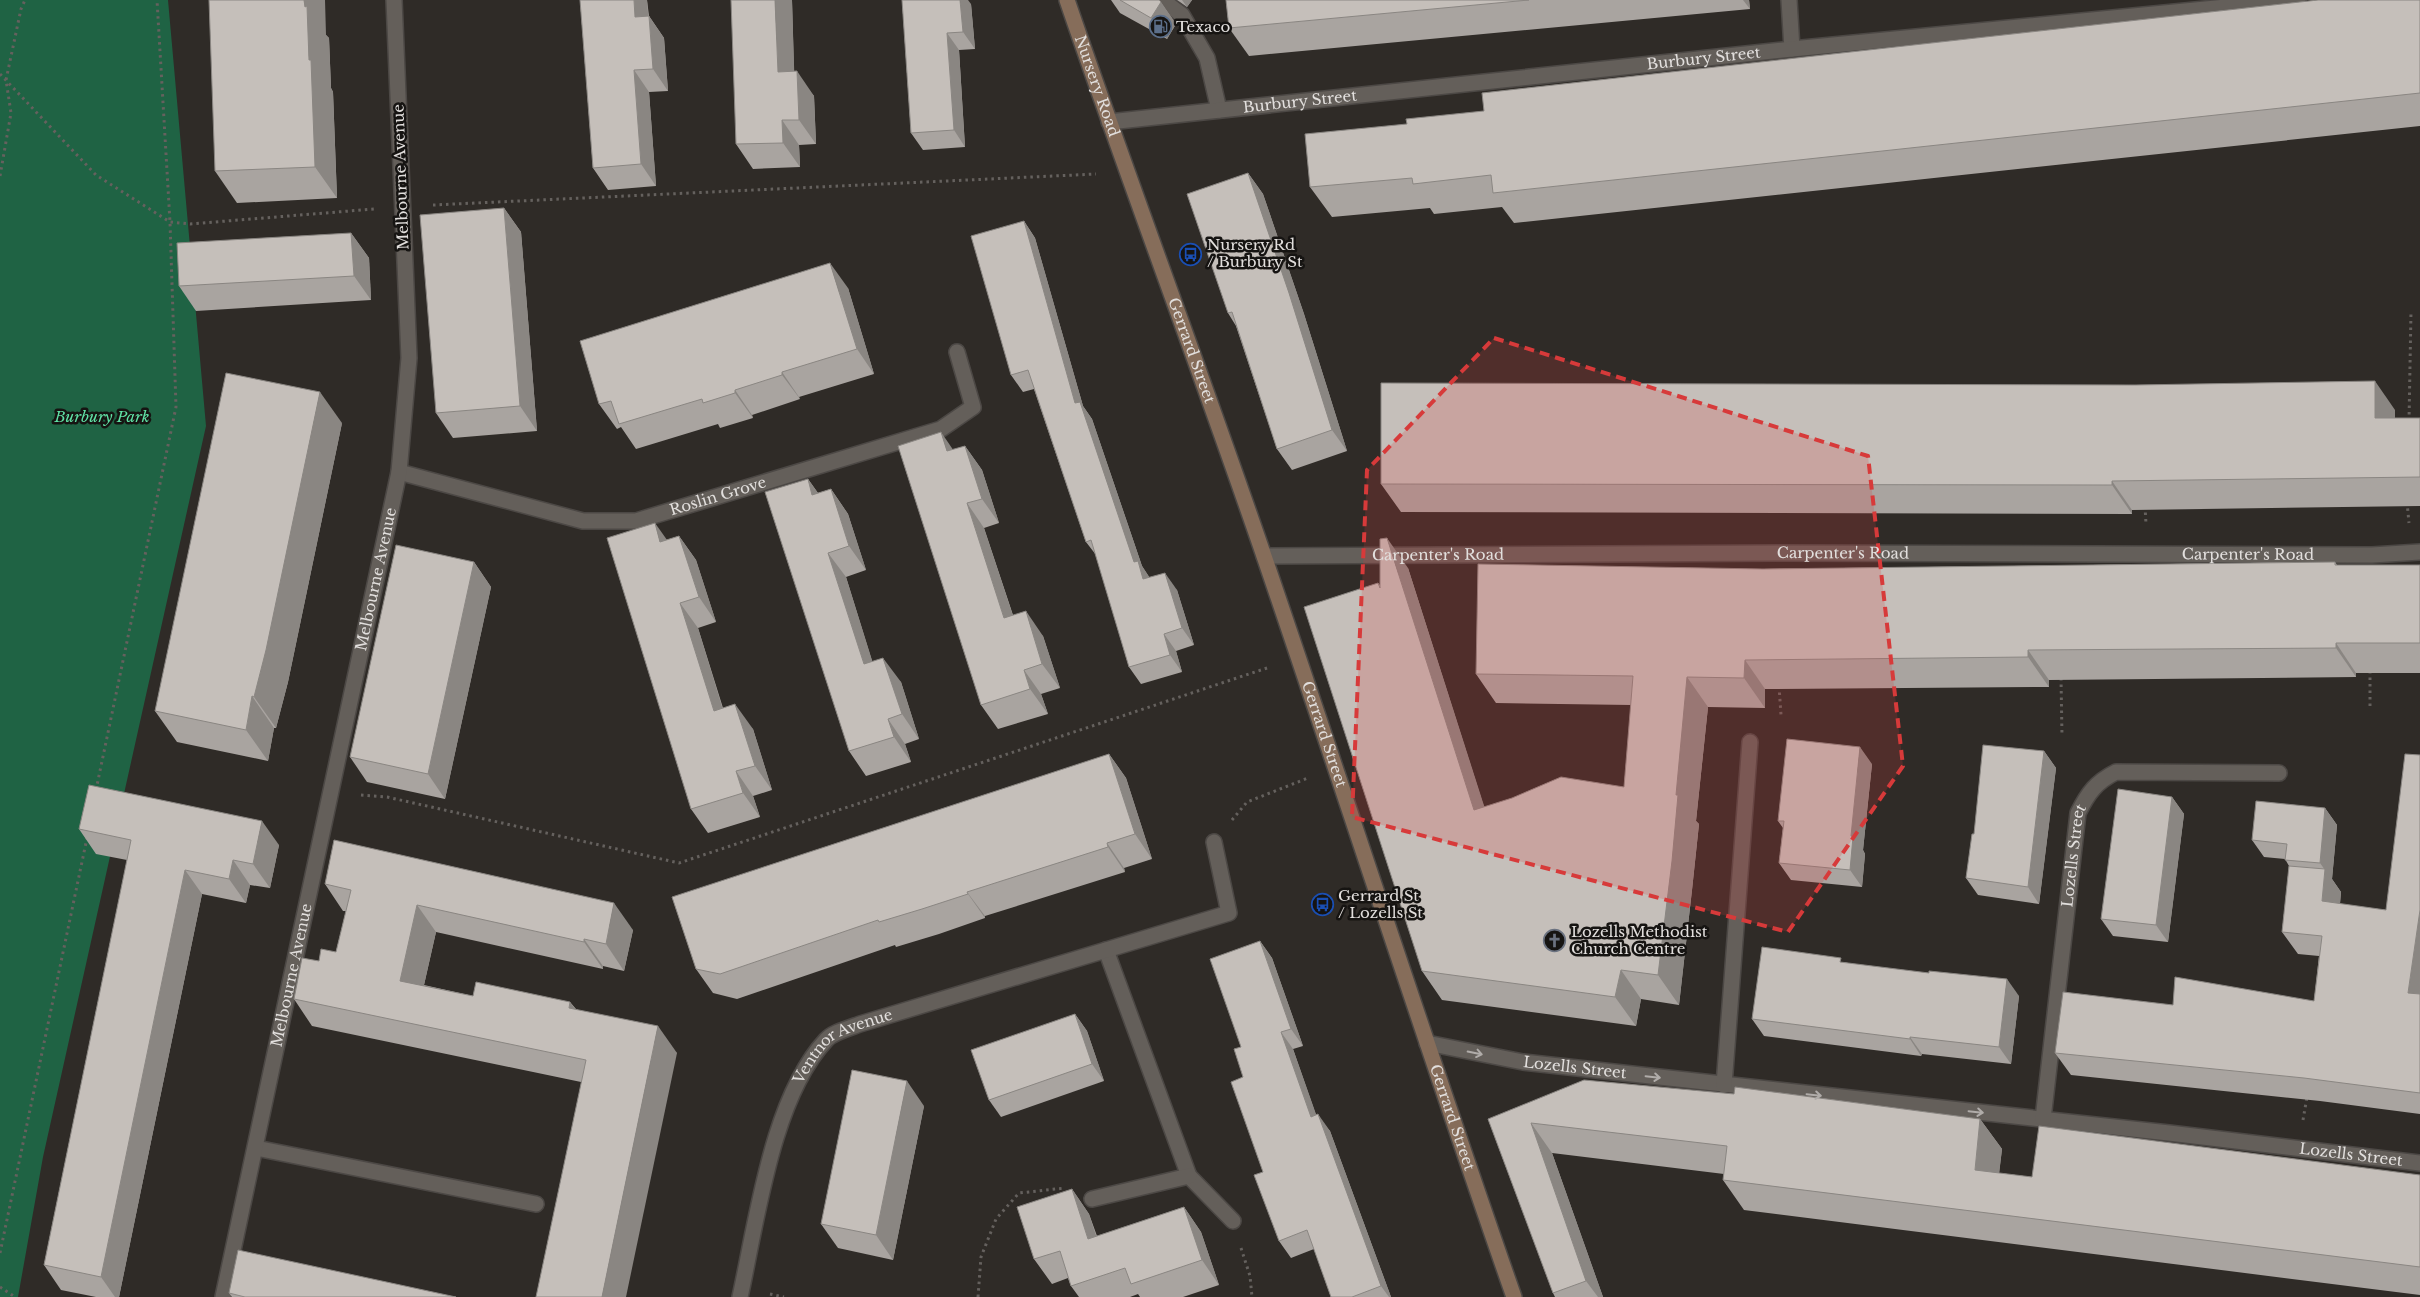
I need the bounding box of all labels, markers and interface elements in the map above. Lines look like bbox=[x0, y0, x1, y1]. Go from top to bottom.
fuel station icon: Texaco bbox=[1148, 15, 1172, 39]
place label: Texaco bbox=[1176, 17, 1230, 36]
street label: Nursery Road bbox=[1071, 32, 1124, 139]
street label: Burbury Street bbox=[1646, 42, 1762, 73]
street label: Burbury Street bbox=[1242, 86, 1358, 117]
street label: Melbourne Avenue bbox=[388, 104, 413, 250]
place label: Nursery Rd / Burbury St bbox=[1207, 235, 1303, 271]
bus stop icon: Nursery Rd / Burbury St bbox=[1179, 242, 1203, 266]
street label: Gerrard Street bbox=[1164, 295, 1220, 406]
park label: Burbury Park bbox=[54, 407, 149, 426]
street label: Roslin Grove bbox=[667, 472, 768, 519]
street label: Melbourne Avenue bbox=[351, 506, 400, 653]
street label: Carpenter's Road bbox=[1777, 543, 1909, 562]
street label: Carpenter's Road bbox=[2182, 544, 2314, 564]
street label: Carpenter's Road bbox=[1372, 545, 1504, 564]
street label: Gerrard Street bbox=[1298, 679, 1351, 790]
street label: Lozells Street bbox=[2057, 800, 2090, 908]
place label: Gerrard St / Lozells St bbox=[1338, 886, 1423, 922]
bus stop icon: Gerrard St / Lozells St bbox=[1310, 893, 1334, 917]
street label: Melbourne Avenue bbox=[267, 902, 316, 1049]
place label: Lozells Methodist Church Centre bbox=[1571, 922, 1708, 958]
church icon: Lozells Methodist Church Centre bbox=[1543, 929, 1567, 953]
street label: Ventnor Avenue bbox=[788, 1005, 895, 1088]
one-way arrow bbox=[1466, 1048, 1482, 1058]
street label: Lozells Street bbox=[1522, 1052, 1628, 1082]
street label: Gerrard Street bbox=[1426, 1062, 1480, 1173]
one-way arrow bbox=[1645, 1072, 1661, 1082]
one-way arrow bbox=[1806, 1090, 1822, 1100]
one-way arrow bbox=[1968, 1107, 1984, 1117]
street label: Lozells Street bbox=[2298, 1139, 2404, 1170]

